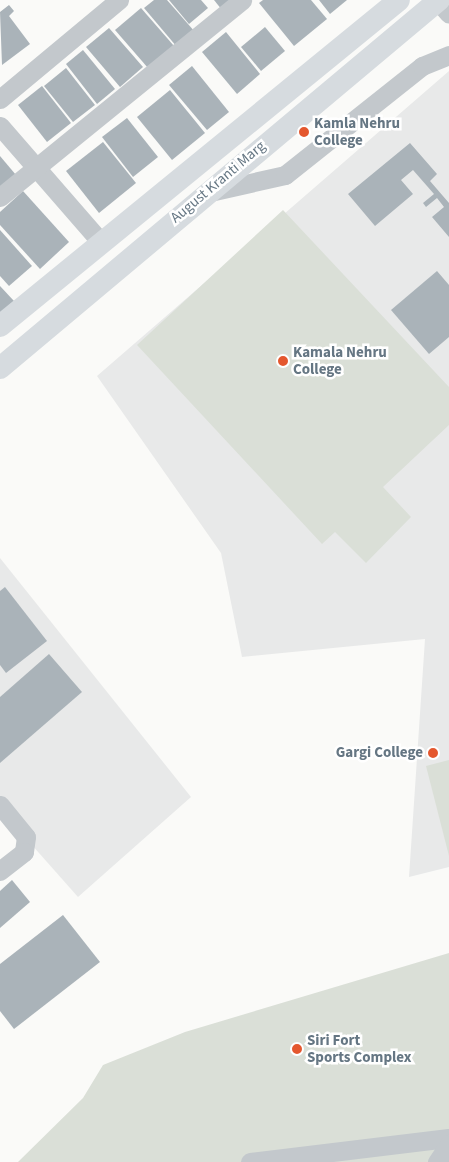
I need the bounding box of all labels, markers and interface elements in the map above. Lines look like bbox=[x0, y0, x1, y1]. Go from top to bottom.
place label: Kamla Nehru College bbox=[314, 114, 400, 149]
marker: Kamla Nehru College bbox=[298, 126, 310, 138]
street label: August Kranti Marg bbox=[167, 137, 269, 227]
place label: Kamala Nehru College bbox=[293, 343, 387, 378]
marker: Kamala Nehru College bbox=[277, 355, 289, 367]
place label: Gargi College bbox=[336, 744, 423, 762]
marker: Gargi College bbox=[427, 747, 439, 759]
place label: Siri Fort Sports Complex bbox=[307, 1031, 411, 1066]
marker: Siri Fort Sports Complex bbox=[291, 1043, 303, 1055]

